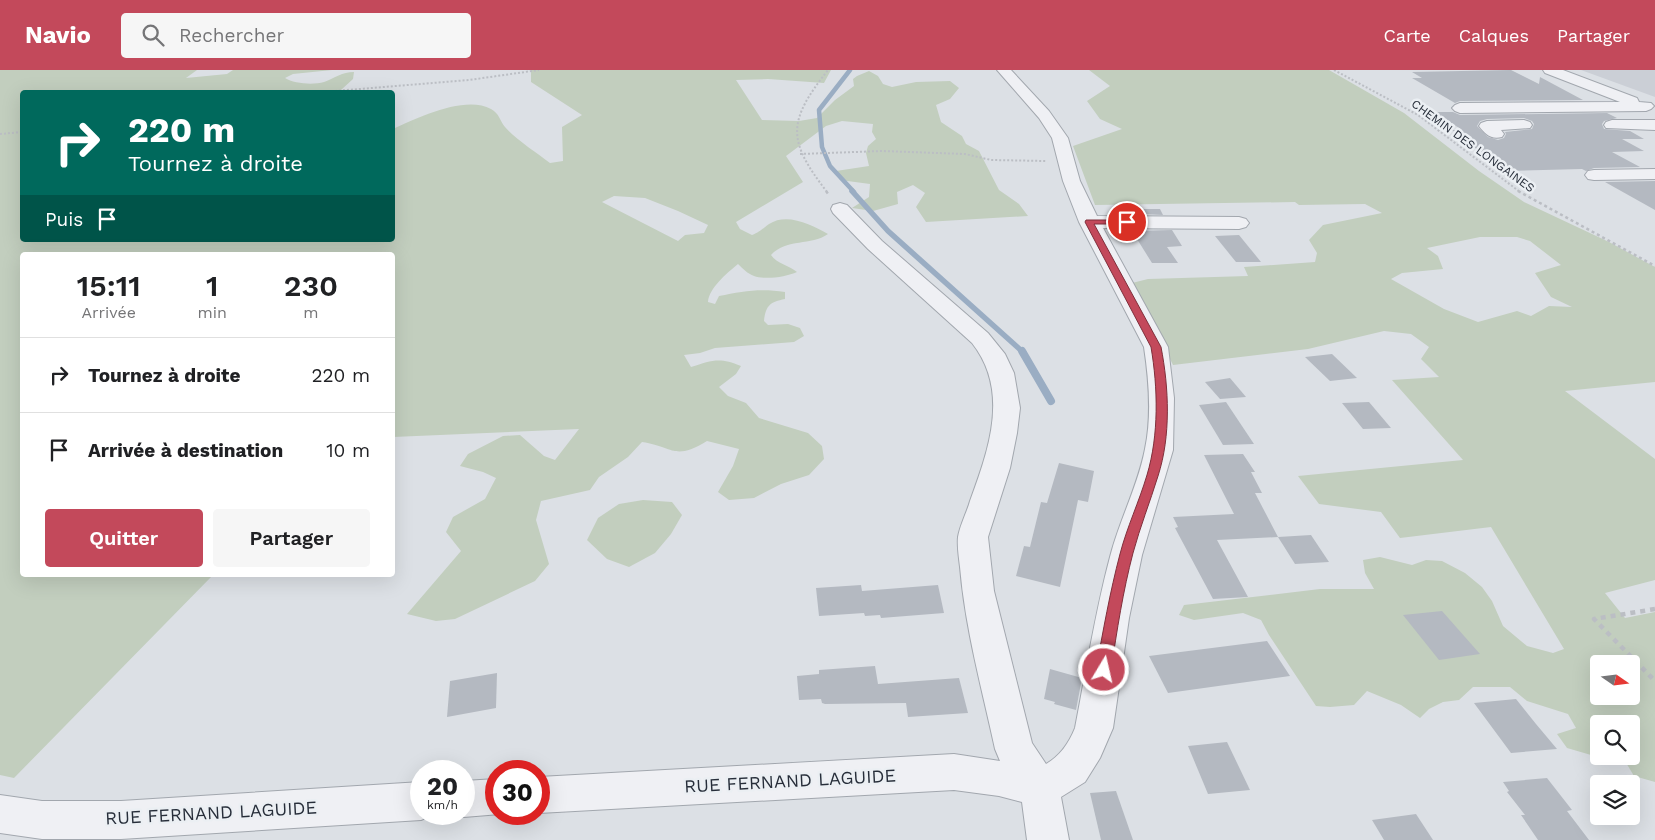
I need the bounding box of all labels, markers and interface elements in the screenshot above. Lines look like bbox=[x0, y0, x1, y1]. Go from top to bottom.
search box bbox=[121, 13, 471, 58]
text: Navio bbox=[25, 21, 91, 49]
icon: search bbox=[139, 21, 167, 49]
text: Rechercher bbox=[179, 24, 284, 47]
text: Carte bbox=[1383, 25, 1431, 46]
text: Calques bbox=[1459, 25, 1529, 46]
text: Partager bbox=[1557, 25, 1630, 46]
street label: CHEMIN DES LONGAINES bbox=[1409, 97, 1537, 195]
text: 220 m bbox=[128, 109, 235, 151]
icon: right bbox=[45, 110, 110, 175]
text: Tournez à droite bbox=[128, 151, 303, 176]
pin bbox=[1106, 201, 1148, 243]
icon: arrive bbox=[93, 205, 121, 233]
text: Puis bbox=[45, 208, 83, 231]
icon: arrive bbox=[1113, 208, 1141, 236]
text: 15:11 bbox=[77, 268, 141, 303]
text: 1 bbox=[206, 268, 218, 303]
text: 230 bbox=[284, 268, 338, 303]
text: Arrivée bbox=[81, 303, 136, 322]
text: min bbox=[198, 303, 227, 322]
text: m bbox=[303, 303, 319, 322]
icon: right bbox=[45, 361, 73, 389]
text: Tournez à droite bbox=[88, 364, 240, 387]
text: 220 m bbox=[311, 364, 370, 387]
icon: arrive bbox=[45, 436, 73, 464]
text: Arrivée à destination bbox=[88, 439, 283, 462]
text: 10 m bbox=[326, 439, 370, 462]
button: Quitter bbox=[45, 509, 203, 567]
button: Partager bbox=[213, 509, 370, 567]
position arrow bbox=[1077, 643, 1129, 695]
north arrow bbox=[1590, 655, 1640, 705]
map controls bbox=[1590, 655, 1640, 825]
button: search bbox=[1590, 715, 1640, 765]
speed limit sign: 30 bbox=[485, 760, 550, 825]
street label: RUE FERNAND LAGUIDE bbox=[684, 764, 896, 797]
text: 20 bbox=[427, 772, 458, 801]
button: layers bbox=[1590, 775, 1640, 825]
street label: RUE FERNAND LAGUIDE bbox=[105, 796, 317, 829]
text: km/h bbox=[427, 798, 458, 812]

